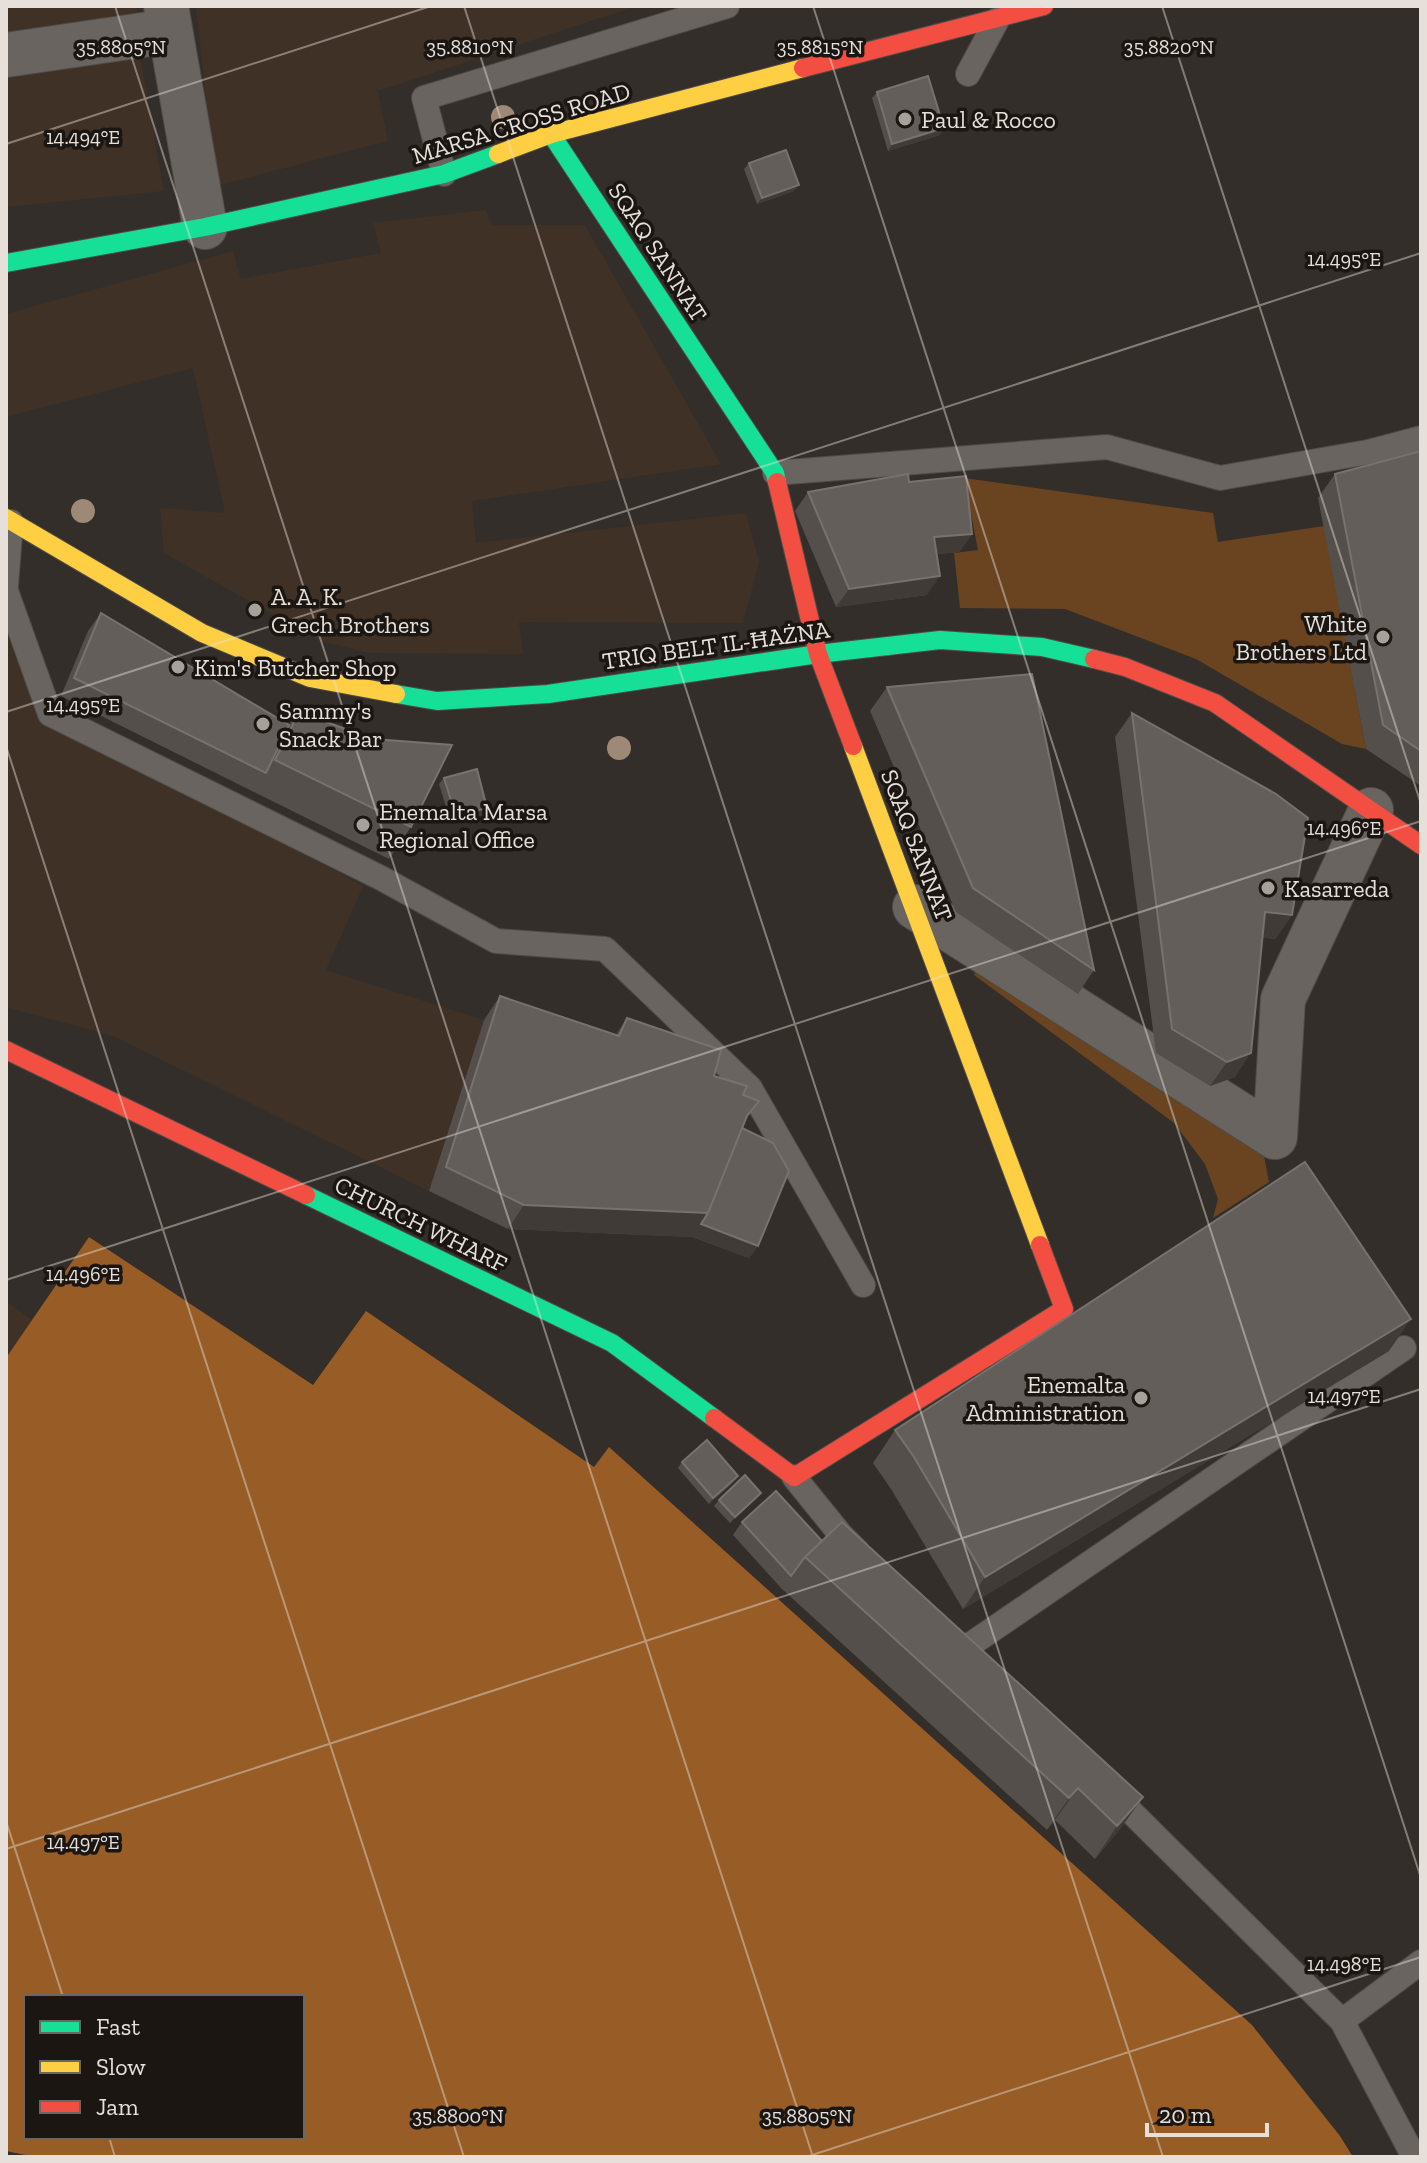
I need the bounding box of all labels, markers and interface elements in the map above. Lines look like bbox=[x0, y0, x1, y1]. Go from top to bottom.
text: 35.8805°N bbox=[76, 35, 166, 59]
text: 35.8810°N bbox=[426, 35, 514, 59]
text: 35.8815°N bbox=[777, 35, 863, 59]
text: 35.8820°N bbox=[1124, 35, 1214, 59]
street label: MARSA CROSS ROAD bbox=[408, 76, 634, 170]
place label: Paul & Rocco bbox=[921, 105, 1056, 134]
marker: Paul & Rocco bbox=[896, 110, 914, 128]
text: 14.494°E bbox=[46, 125, 120, 149]
street label: SQAQ SANNAT bbox=[602, 177, 714, 327]
text: 14.495°E bbox=[1307, 247, 1381, 271]
place label: A. A. K. Grech Brothers bbox=[271, 582, 430, 639]
marker: A. A. K. Grech Brothers bbox=[246, 601, 264, 619]
place label: White Brothers Ltd bbox=[1235, 609, 1367, 666]
street label: TRIQ BELT IL-ĦAŻNA bbox=[600, 615, 832, 675]
marker: White Brothers Ltd bbox=[1374, 628, 1392, 646]
place label: Kim's Butcher Shop bbox=[194, 653, 397, 682]
marker: Kim's Butcher Shop bbox=[169, 658, 187, 676]
text: 14.495°E bbox=[46, 693, 120, 717]
place label: Sammy's Snack Bar bbox=[279, 696, 382, 753]
marker: Sammy's Snack Bar bbox=[254, 715, 272, 733]
street label: SQAQ SANNAT bbox=[875, 765, 959, 925]
place label: Enemalta Marsa Regional Office bbox=[379, 797, 548, 854]
marker: Enemalta Marsa Regional Office bbox=[354, 816, 372, 834]
text: 14.496°E bbox=[1307, 816, 1381, 840]
place label: Kasarreda bbox=[1284, 874, 1390, 903]
marker: Kasarreda bbox=[1259, 879, 1277, 897]
street label: CHURCH WHARF bbox=[330, 1170, 512, 1278]
text: 14.496°E bbox=[46, 1262, 120, 1286]
place label: Enemalta Administration bbox=[966, 1370, 1125, 1427]
text: 14.497°E bbox=[1307, 1384, 1381, 1408]
marker: Enemalta Administration bbox=[1132, 1389, 1150, 1407]
text: 14.497°E bbox=[46, 1830, 120, 1854]
text: 14.498°E bbox=[1307, 1952, 1381, 1976]
legend bbox=[24, 1995, 304, 2139]
text: Fast bbox=[96, 2012, 140, 2041]
text: Slow bbox=[96, 2052, 146, 2081]
scale bar bbox=[1147, 2087, 1267, 2137]
text: Jam bbox=[96, 2092, 139, 2121]
text: 20 m bbox=[1159, 2100, 1212, 2129]
text: 35.8800°N bbox=[412, 2104, 504, 2128]
text: 35.8805°N bbox=[762, 2104, 852, 2128]

